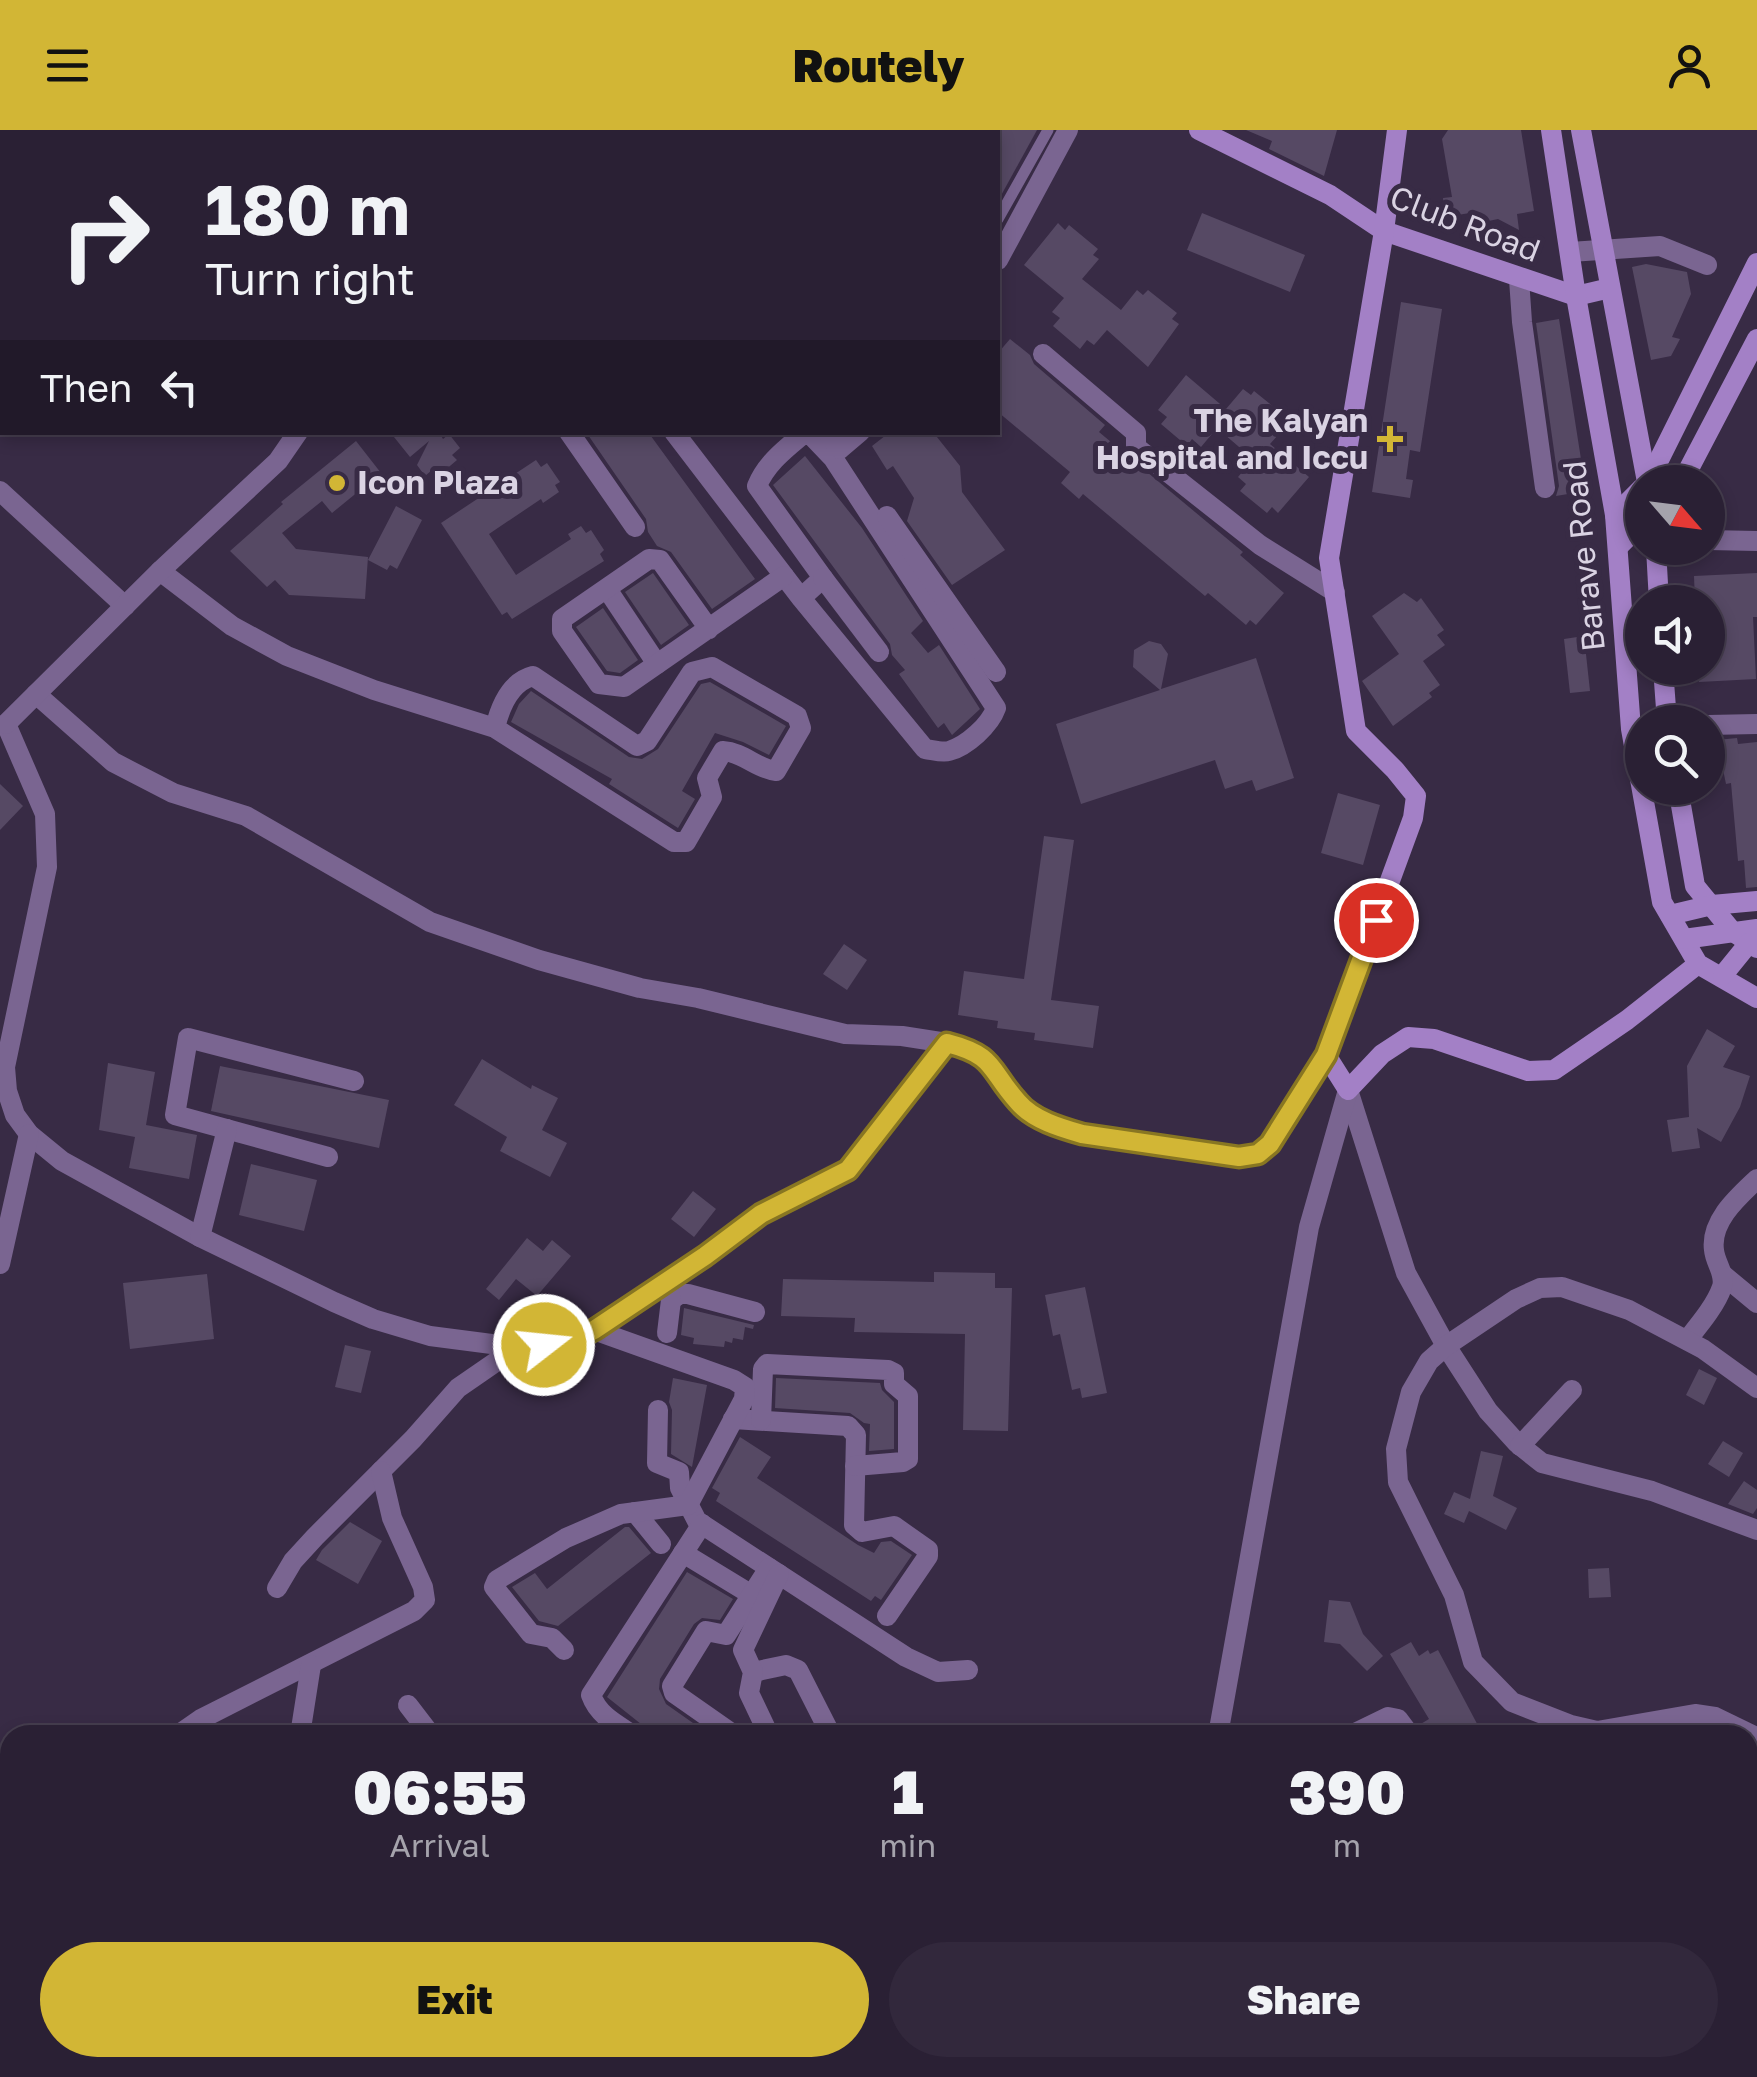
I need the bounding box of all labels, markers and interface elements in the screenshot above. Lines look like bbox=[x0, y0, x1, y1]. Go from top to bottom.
icon: menu bbox=[40, 38, 95, 93]
text: Routely bbox=[792, 38, 965, 92]
icon: person bbox=[1662, 38, 1717, 93]
text: 180 m bbox=[205, 166, 410, 250]
icon: right bbox=[40, 170, 170, 300]
street label: Club Road bbox=[1385, 177, 1546, 269]
text: Turn right bbox=[205, 251, 415, 305]
icon: left bbox=[152, 360, 207, 415]
text: Then bbox=[40, 365, 132, 410]
place label: The Kalyan Hospital and Iccu bbox=[1096, 401, 1368, 476]
marker: The Kalyan Hospital and Iccu bbox=[1377, 426, 1403, 452]
street label: Barave Road bbox=[1554, 459, 1612, 653]
place label: Icon Plaza bbox=[357, 463, 518, 501]
north arrow bbox=[1625, 465, 1725, 565]
map controls bbox=[1625, 465, 1725, 805]
marker: Icon Plaza bbox=[326, 472, 348, 494]
button: sound bbox=[1625, 585, 1725, 685]
button: search bbox=[1625, 705, 1725, 805]
pin bbox=[1334, 878, 1419, 963]
icon: arrive bbox=[1349, 893, 1404, 948]
position arrow bbox=[492, 1293, 596, 1397]
text: 06:55 bbox=[353, 1755, 527, 1827]
text: 1 bbox=[892, 1755, 924, 1827]
text: 390 bbox=[1289, 1755, 1405, 1827]
text: Arrival bbox=[390, 1826, 490, 1864]
text: min bbox=[880, 1826, 936, 1864]
text: m bbox=[1333, 1826, 1361, 1864]
button: Exit bbox=[40, 1942, 869, 2057]
button: Share bbox=[889, 1942, 1718, 2057]

